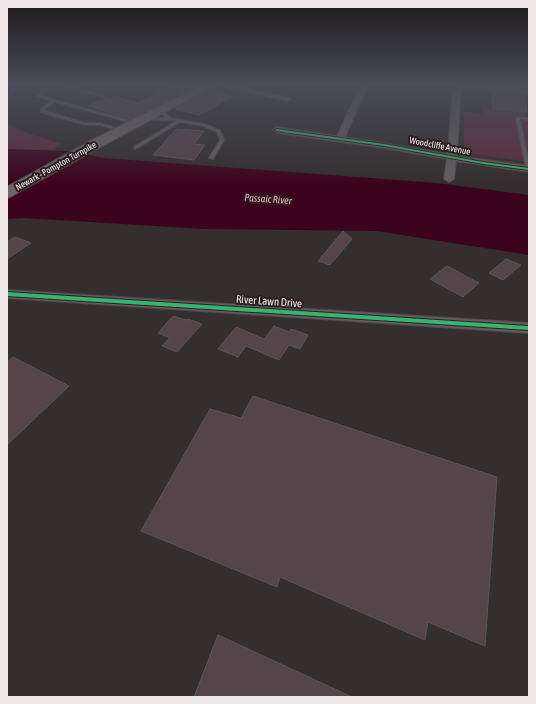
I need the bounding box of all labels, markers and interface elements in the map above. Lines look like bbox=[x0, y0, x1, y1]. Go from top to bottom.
street label: Woodcliffe Avenue bbox=[409, 135, 471, 157]
street label: Newark - Pompton Turnpike bbox=[14, 140, 98, 192]
water label: Passaic River bbox=[244, 192, 293, 206]
street label: River Lawn Drive bbox=[235, 293, 303, 309]

